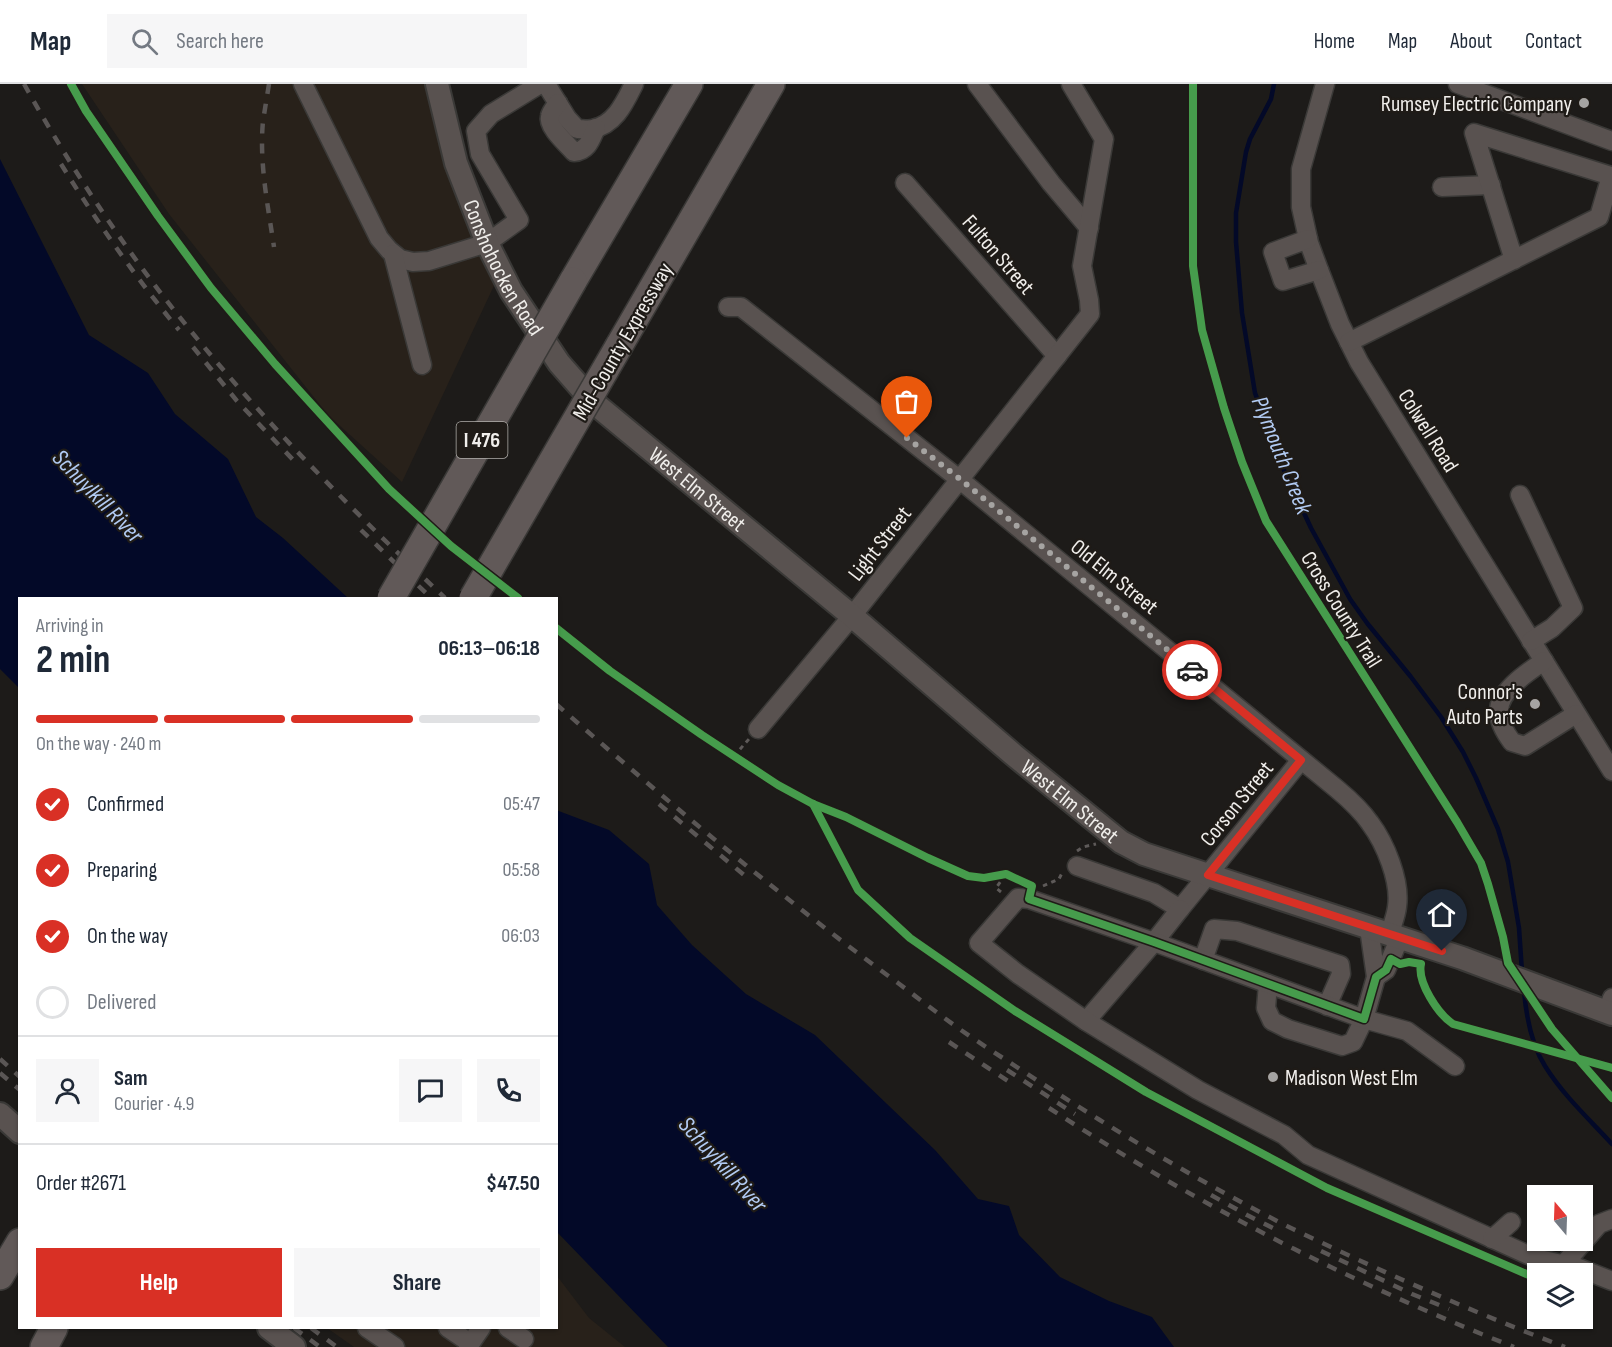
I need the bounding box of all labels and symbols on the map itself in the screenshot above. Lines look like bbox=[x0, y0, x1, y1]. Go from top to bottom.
place label: Rumsey Electric Company bbox=[1381, 91, 1572, 118]
marker: Rumsey Electric Company bbox=[1577, 96, 1591, 110]
street label: Conshohocken Road bbox=[456, 196, 549, 341]
street label: Fulton Street bbox=[956, 210, 1040, 301]
street label: Mid-County Expressway bbox=[567, 258, 680, 425]
pin bbox=[881, 376, 932, 438]
street label: Colwell Road bbox=[1392, 384, 1464, 477]
water label: Plymouth Creek bbox=[1245, 392, 1319, 519]
road number: I 476 bbox=[456, 422, 508, 458]
street label: West Elm Street bbox=[643, 442, 751, 538]
water label: Schuylkill River bbox=[46, 444, 150, 550]
street label: Light Street bbox=[843, 501, 918, 587]
street label: Old Elm Street bbox=[1065, 534, 1164, 621]
street label: Cross County Trail bbox=[1294, 547, 1387, 673]
courier bbox=[1162, 640, 1222, 700]
place label: Connor's Auto Parts bbox=[1446, 679, 1523, 731]
marker: Connor's Auto Parts bbox=[1528, 697, 1542, 711]
street label: West Elm Street bbox=[1015, 754, 1124, 850]
street label: Corson Street bbox=[1195, 756, 1280, 852]
pin bbox=[1416, 889, 1467, 951]
place label: Madison West Elm bbox=[1285, 1065, 1418, 1092]
marker: Madison West Elm bbox=[1266, 1070, 1280, 1084]
water label: Schuylkill River bbox=[672, 1110, 774, 1219]
north arrow bbox=[1527, 1185, 1593, 1251]

